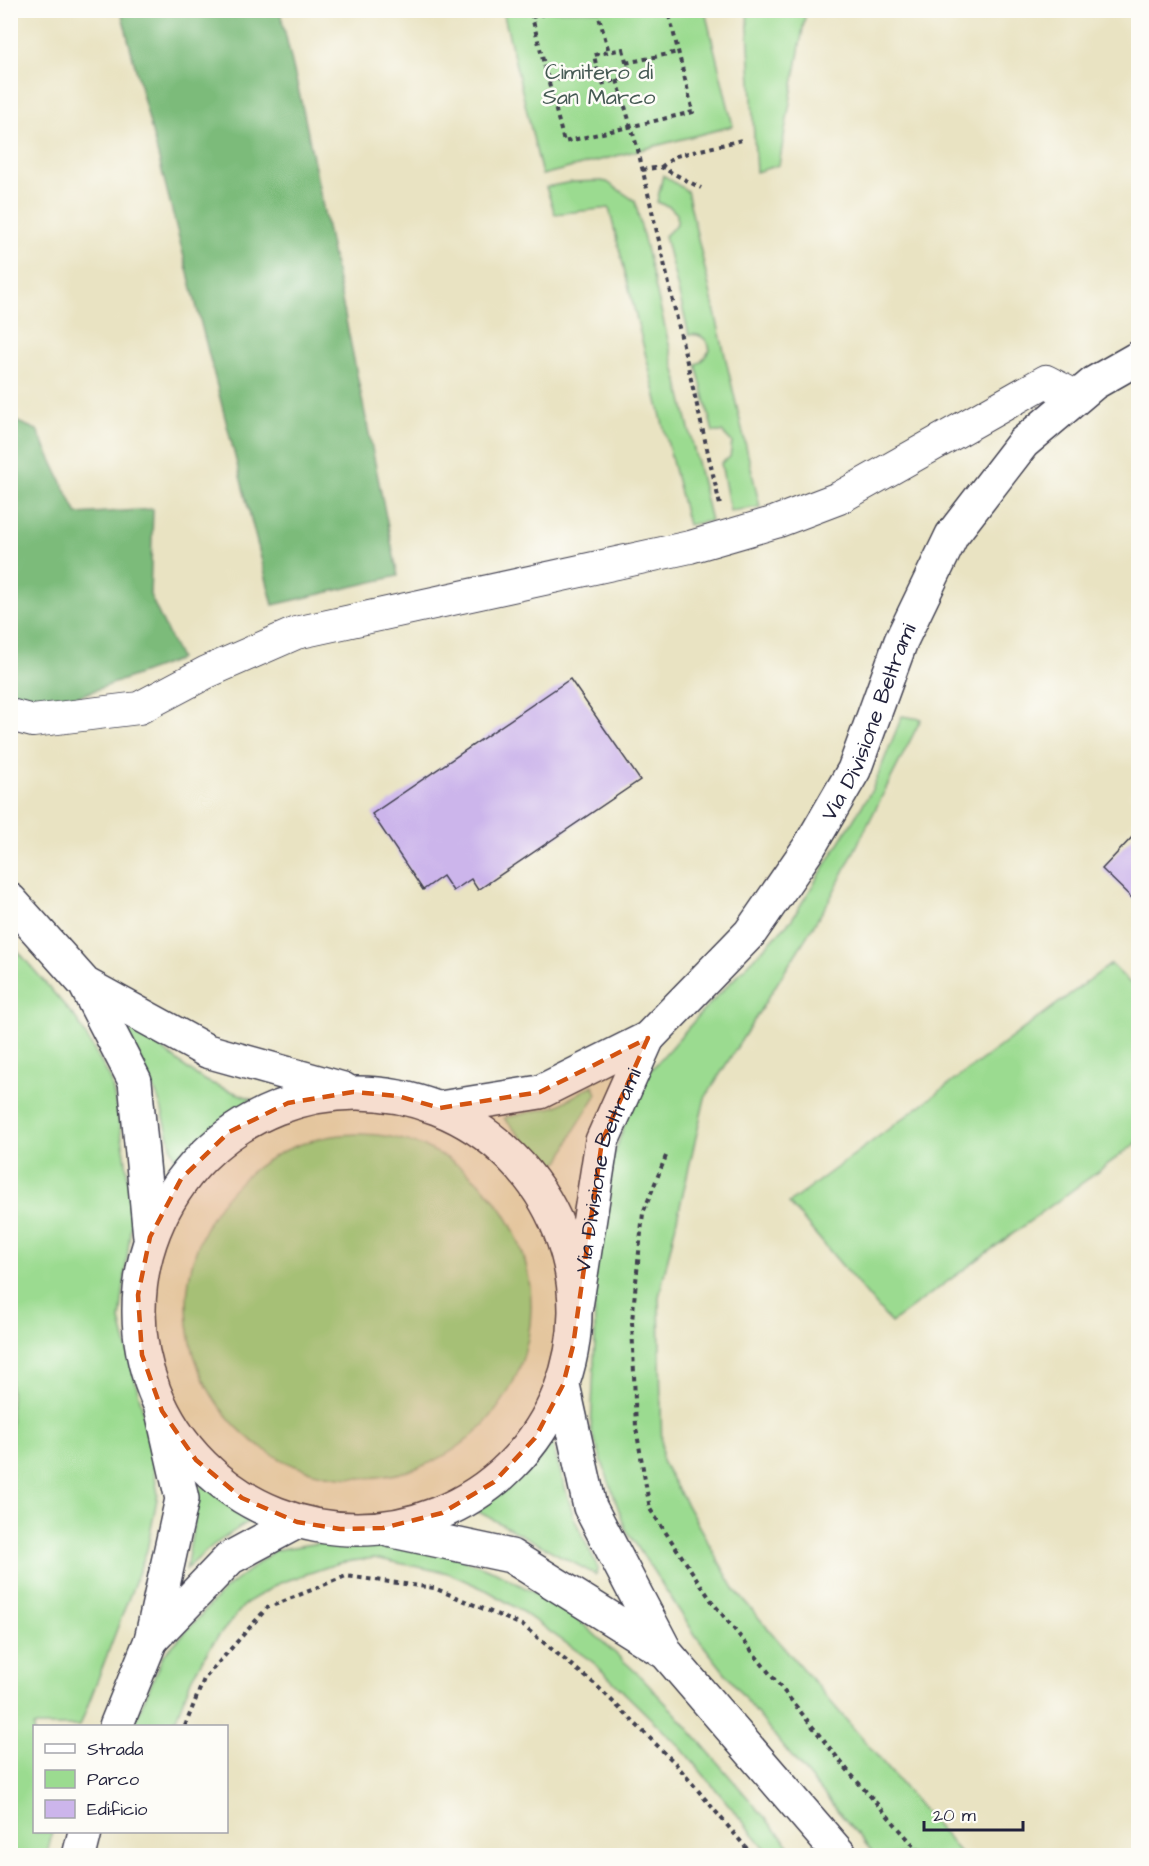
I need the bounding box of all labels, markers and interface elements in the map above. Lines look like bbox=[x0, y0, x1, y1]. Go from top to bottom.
park label: Cimitero di San Marco bbox=[543, 57, 656, 113]
street label: Via Divisione Beltrami bbox=[814, 618, 924, 827]
street label: Via Divisione Beltrami bbox=[568, 1063, 650, 1275]
legend bbox=[33, 1725, 228, 1833]
text: Strada bbox=[87, 1737, 143, 1762]
text: Parco bbox=[87, 1767, 139, 1792]
scale bar bbox=[924, 1794, 1023, 1832]
text: Edificio bbox=[87, 1797, 147, 1822]
text: 20 m bbox=[933, 1803, 976, 1828]

